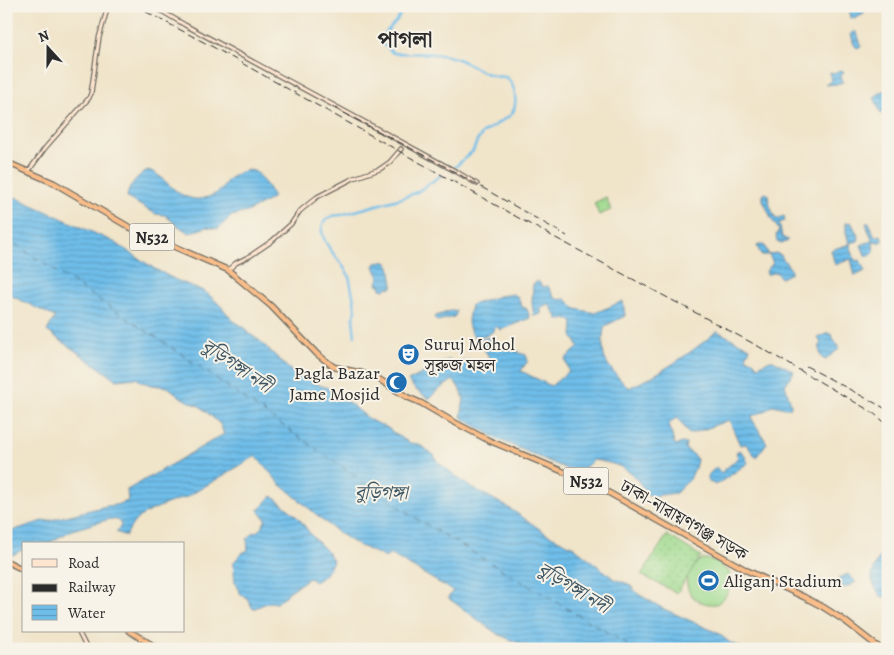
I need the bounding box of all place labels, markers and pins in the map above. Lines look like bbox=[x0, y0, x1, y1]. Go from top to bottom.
place label: Suruj Mohol সূরুজ মহল bbox=[423, 332, 515, 377]
theatre icon: Suruj Mohol সূরুজ মহল bbox=[396, 342, 420, 366]
place label: Pagla Bazar Jame Mosjid bbox=[289, 361, 380, 406]
mosque icon: Pagla Bazar Jame Mosjid bbox=[384, 371, 408, 395]
sports icon: Aliganj Stadium bbox=[696, 569, 720, 593]
place label: Aliganj Stadium bbox=[723, 569, 842, 593]

